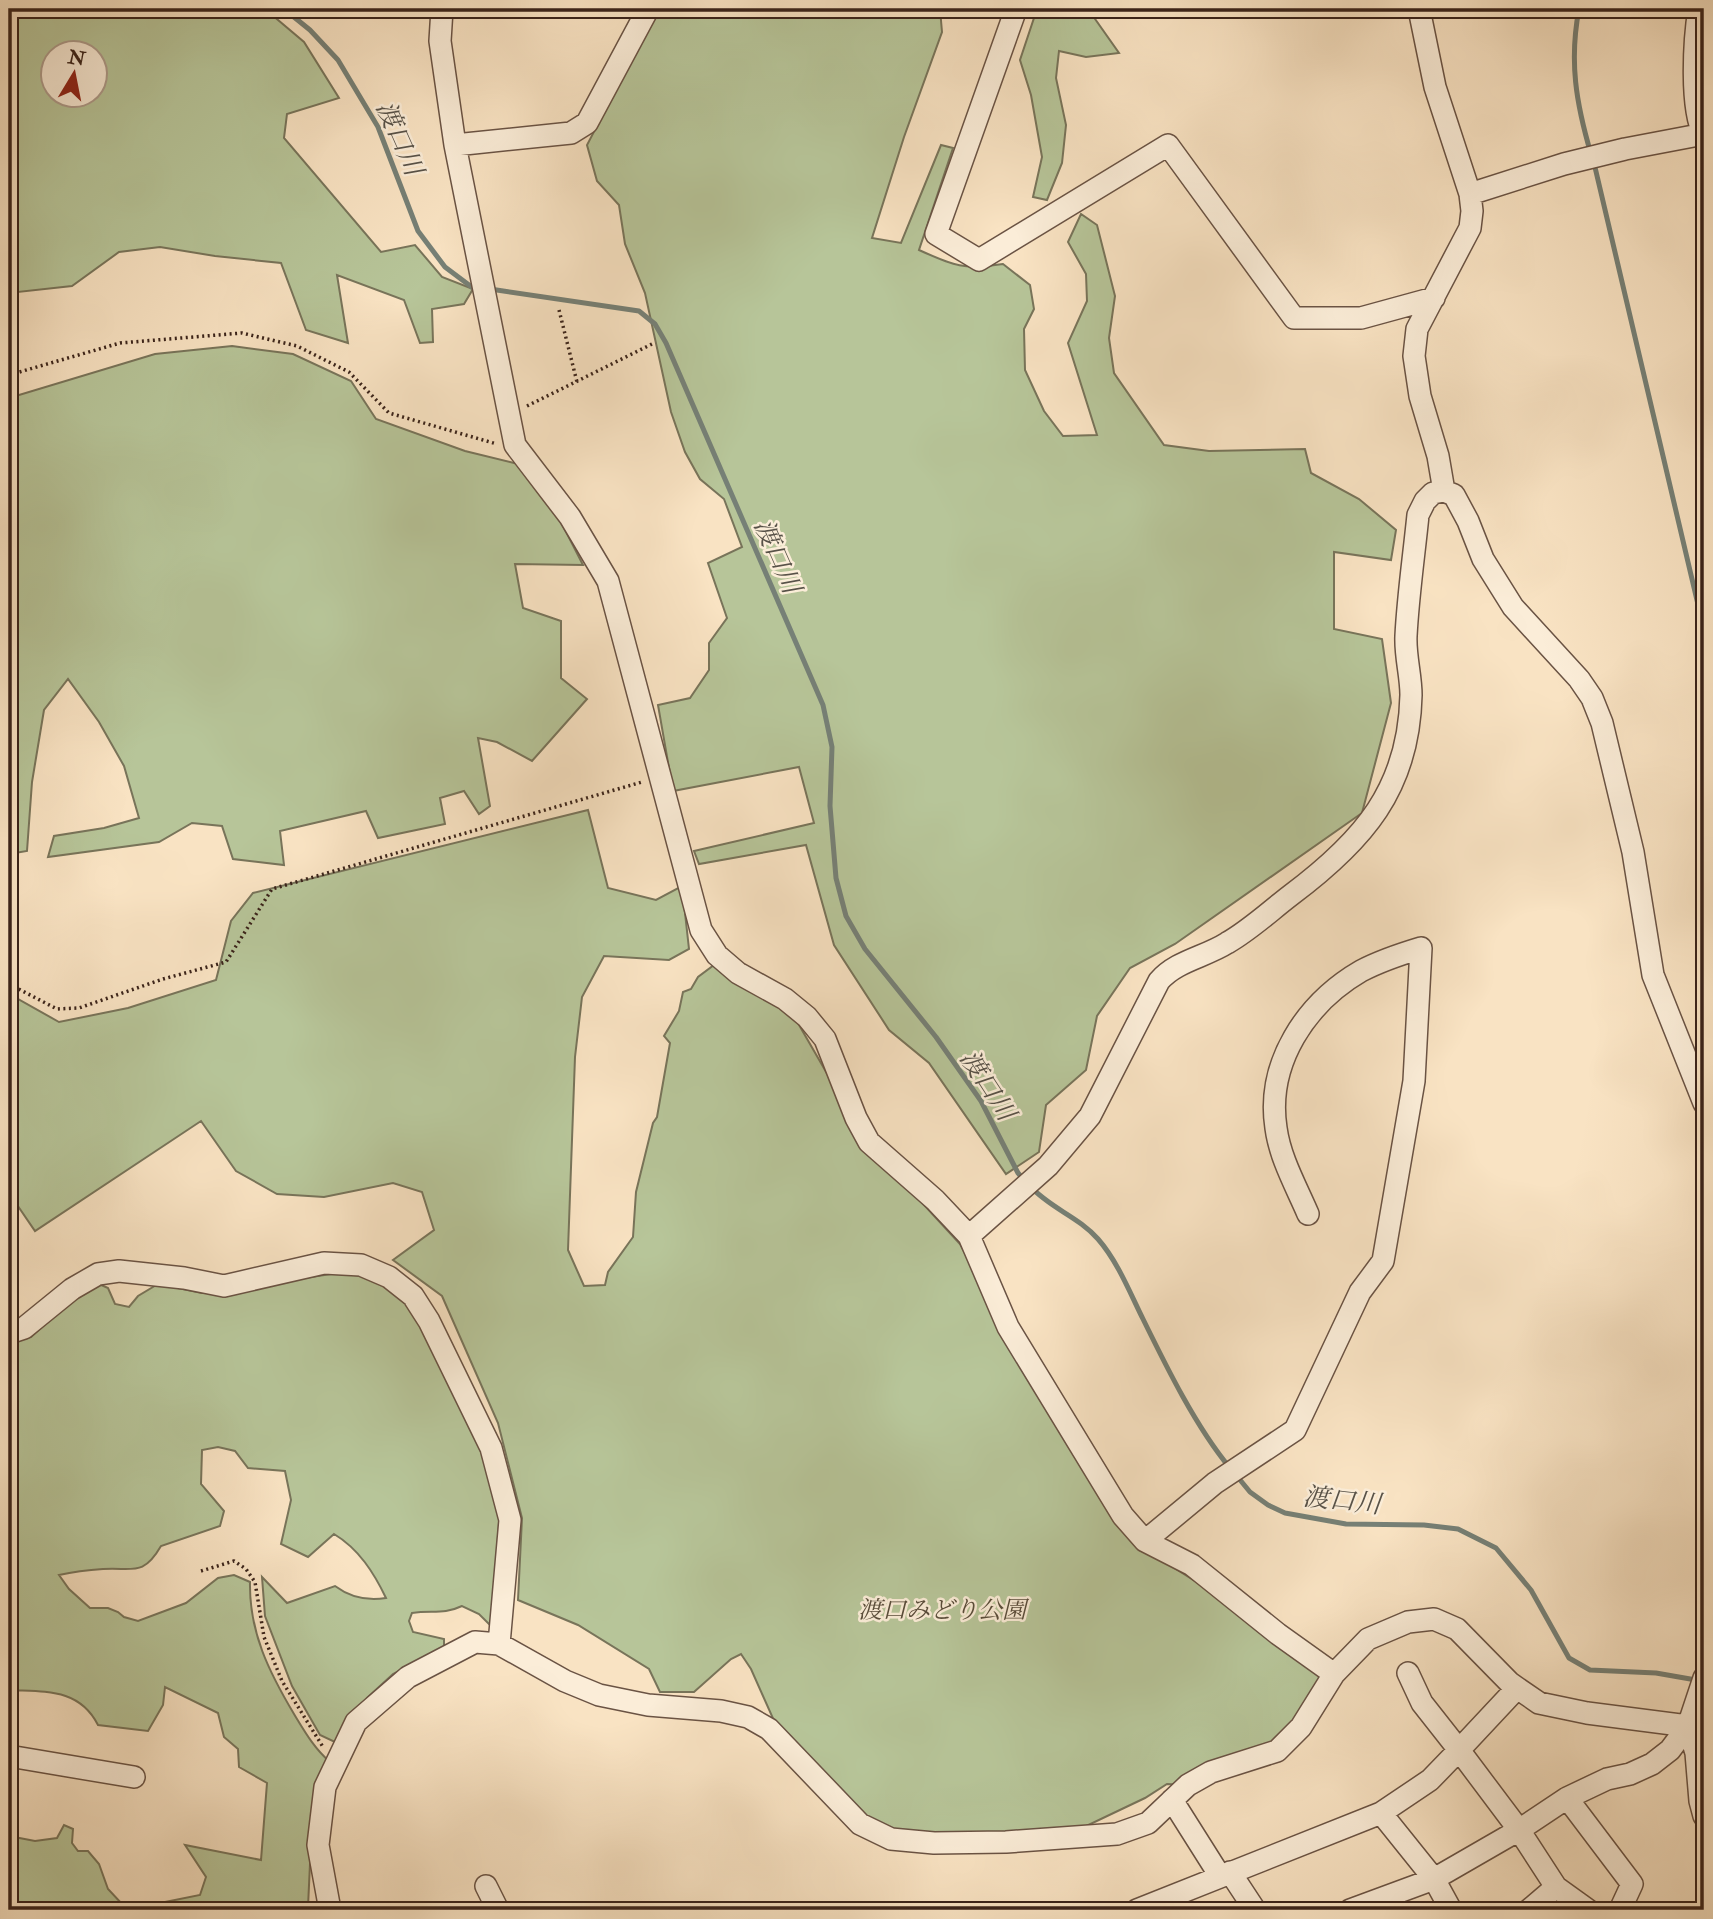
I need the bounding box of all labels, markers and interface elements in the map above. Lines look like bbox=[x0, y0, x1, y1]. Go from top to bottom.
north arrow bbox=[38, 38, 108, 108]
text: N bbox=[65, 45, 88, 72]
water label: 渡口川 bbox=[369, 96, 431, 183]
water label: 渡口川 bbox=[747, 514, 809, 601]
water label: 渡口川 bbox=[952, 1044, 1023, 1129]
water label: 渡口川 bbox=[1301, 1481, 1385, 1521]
park label: 渡口みどり公園 bbox=[858, 1595, 1030, 1626]

